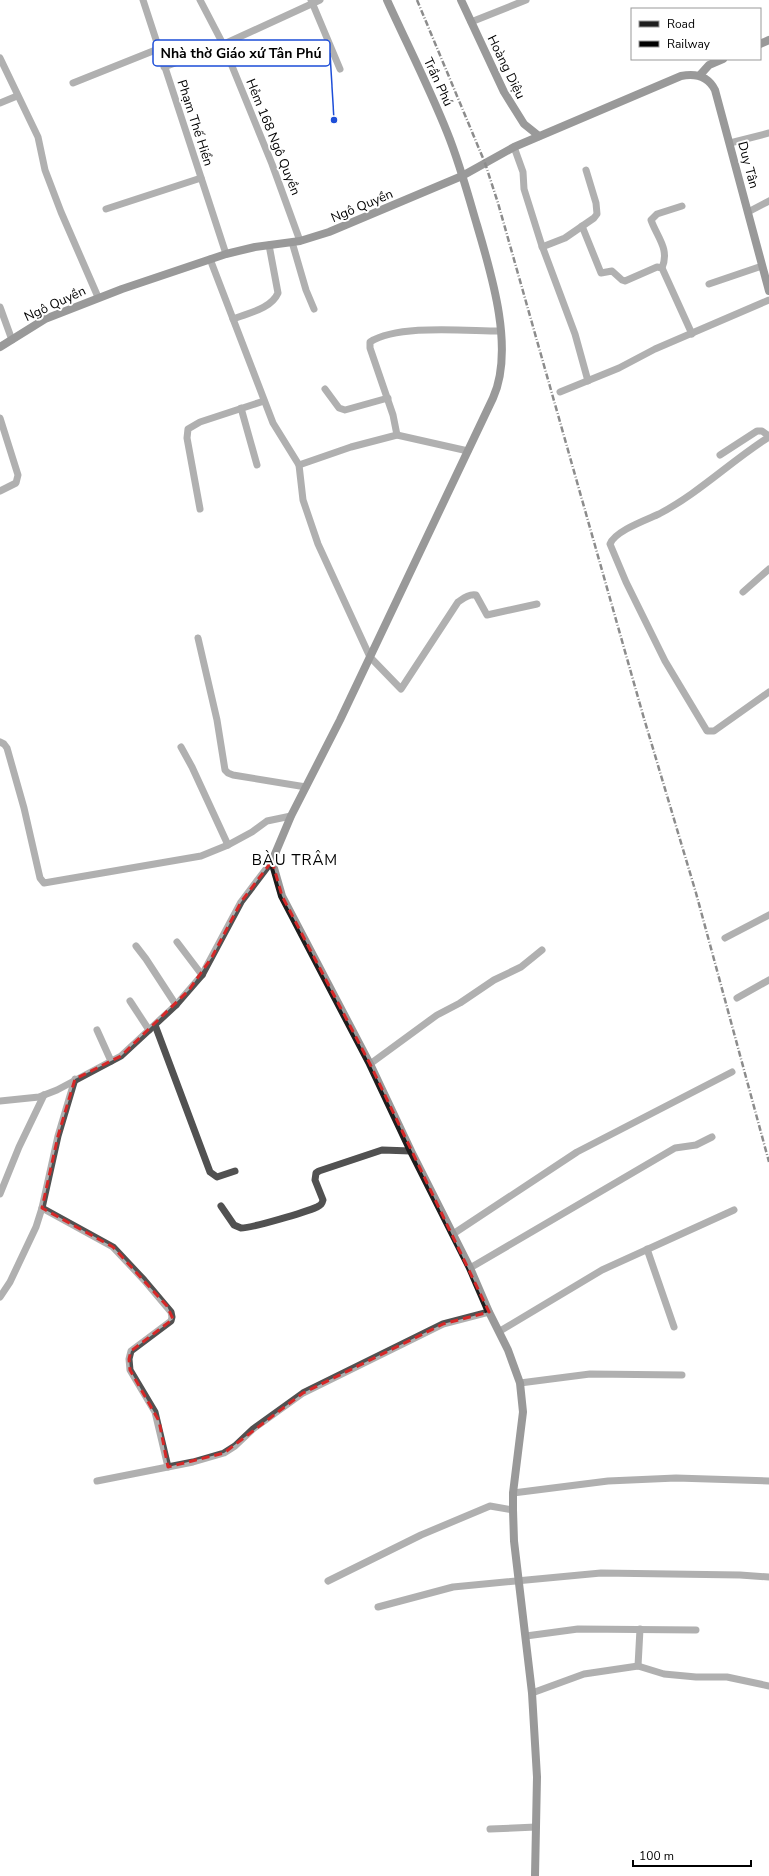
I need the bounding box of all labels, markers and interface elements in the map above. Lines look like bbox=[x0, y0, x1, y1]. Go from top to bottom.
legend bbox=[631, 8, 761, 60]
text: Road bbox=[667, 16, 695, 32]
street label: Hoàng Diệu bbox=[483, 32, 529, 102]
text: Railway bbox=[667, 36, 711, 52]
callout: Nhà thờ Giáo xứ Tân Phú bbox=[153, 40, 330, 66]
text: Nhà thờ Giáo xứ Tân Phú bbox=[160, 44, 322, 63]
street label: Trần Phú bbox=[419, 55, 457, 109]
street label: Hẻm 168 Ngô Quyền bbox=[241, 76, 305, 198]
street label: Phạm Thế Hiển bbox=[173, 78, 217, 168]
street label: Duy Tân bbox=[733, 139, 763, 191]
street label: Ngô Quyền bbox=[328, 185, 396, 227]
street label: Ngô Quyền bbox=[21, 282, 89, 326]
district label: BÀU TRÂM bbox=[252, 850, 338, 870]
scale bar bbox=[633, 1842, 751, 1868]
text: 100 m bbox=[639, 1848, 674, 1864]

